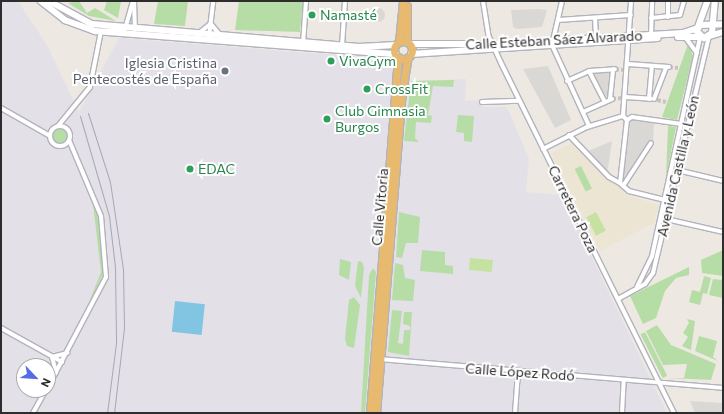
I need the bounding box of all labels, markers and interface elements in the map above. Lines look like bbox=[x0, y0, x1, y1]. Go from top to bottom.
place label: Namasté bbox=[320, 7, 377, 23]
marker: Namasté bbox=[307, 10, 317, 20]
street label: Calle Esteban Sáez Alvarado bbox=[465, 27, 643, 53]
place label: VivaGym bbox=[339, 53, 396, 69]
place label: Iglesia Cristina Pentecostés de España bbox=[73, 55, 217, 88]
marker: VivaGym bbox=[326, 56, 336, 66]
marker: Iglesia Cristina Pentecostés de España bbox=[220, 66, 230, 76]
place label: CrossFit bbox=[375, 81, 428, 97]
marker: CrossFit bbox=[362, 84, 372, 94]
street label: Avenida Castilla y León bbox=[654, 94, 702, 238]
place label: Club Gimnasia Burgos bbox=[335, 103, 426, 136]
marker: Club Gimnasia Burgos bbox=[322, 114, 332, 124]
place label: EDAC bbox=[198, 161, 235, 177]
street label: Carretera Poza bbox=[545, 163, 601, 255]
marker: EDAC bbox=[185, 164, 195, 174]
street label: Calle Vitoria bbox=[368, 168, 392, 246]
north arrow bbox=[16, 358, 56, 398]
street label: Calle López Rodó bbox=[465, 360, 575, 384]
text: N bbox=[39, 376, 54, 389]

